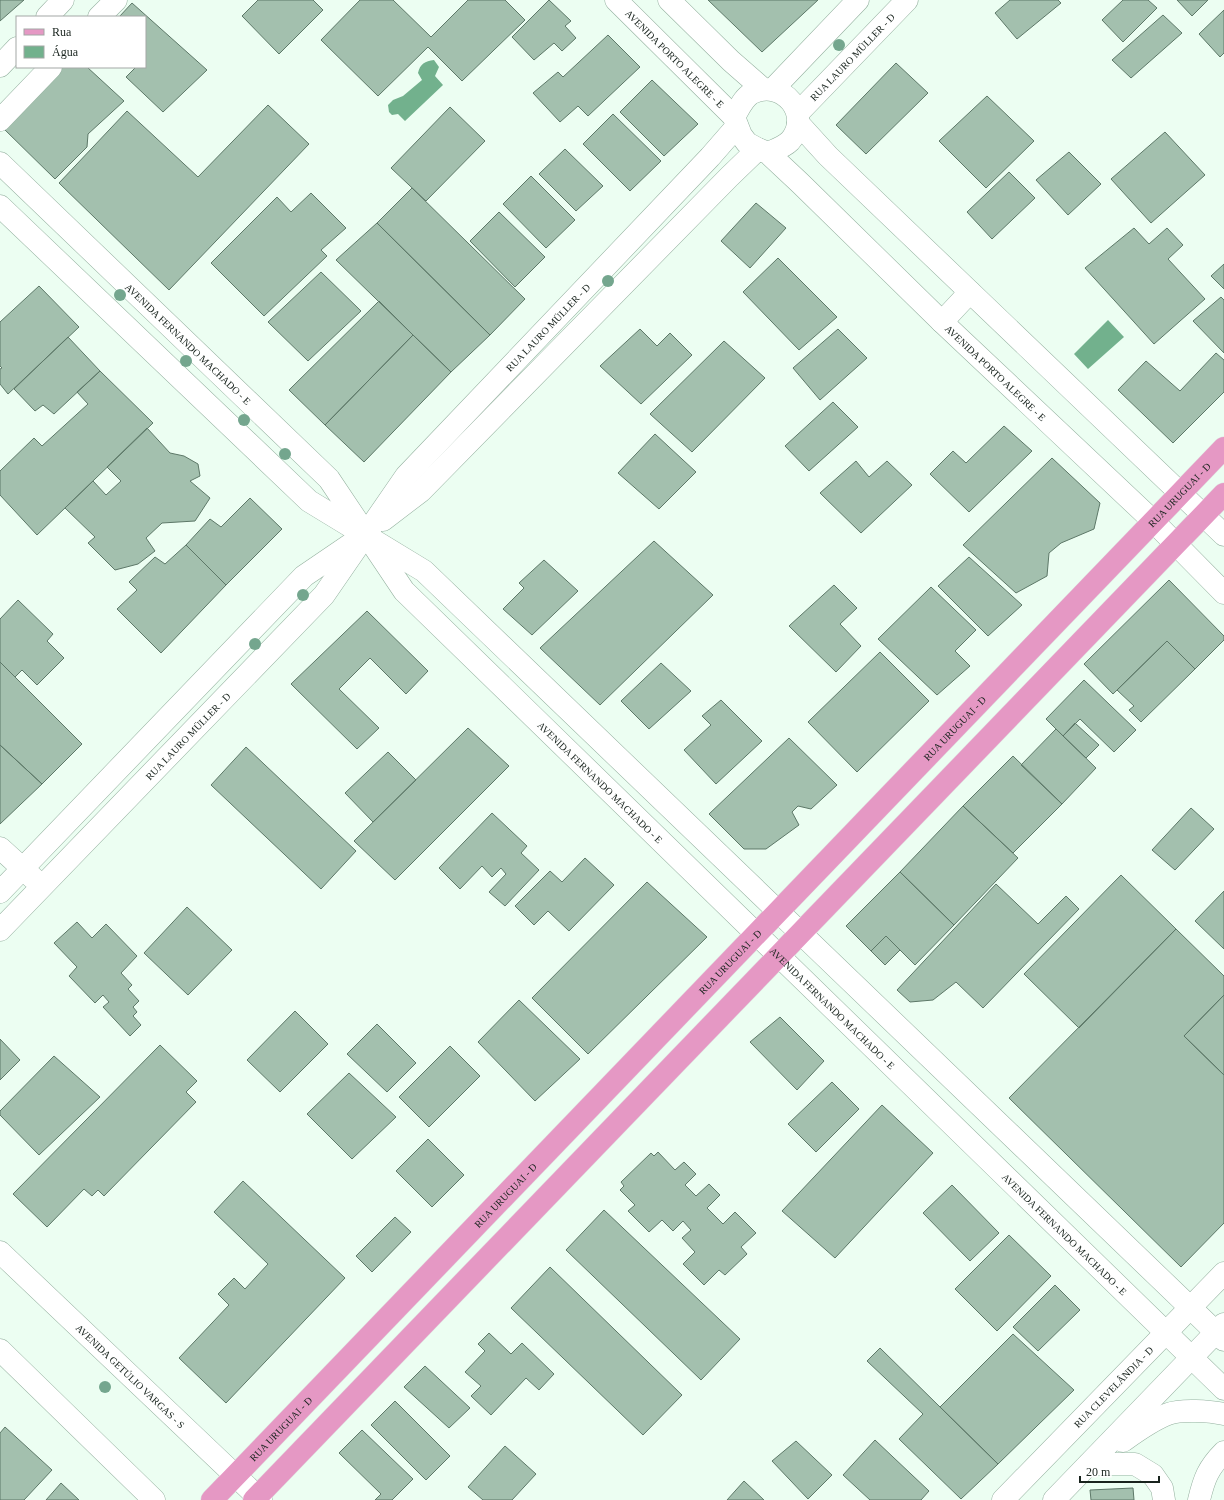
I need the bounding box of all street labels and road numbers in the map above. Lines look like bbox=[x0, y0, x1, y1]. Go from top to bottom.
street label: AVENIDA PORTO ALEGRE - E bbox=[623, 8, 726, 110]
street label: RUA LAURO MÜLLER - D bbox=[808, 11, 897, 103]
street label: AVENIDA FERNANDO MACHADO - E bbox=[123, 281, 253, 407]
street label: RUA LAURO MÜLLER - D bbox=[504, 282, 592, 374]
street label: AVENIDA PORTO ALEGRE - E bbox=[943, 323, 1048, 423]
street label: RUA URUGUAI - D bbox=[1146, 461, 1213, 529]
street label: RUA LAURO MÜLLER - D bbox=[144, 690, 233, 782]
street label: RUA URUGUAI - D bbox=[921, 694, 988, 763]
street label: AVENIDA FERNANDO MACHADO - E bbox=[535, 719, 665, 846]
street label: RUA URUGUAI - D bbox=[697, 928, 764, 996]
street label: AVENIDA FERNANDO MACHADO - E bbox=[768, 945, 897, 1071]
street label: RUA URUGUAI - D bbox=[472, 1161, 539, 1230]
street label: AVENIDA FERNANDO MACHADO - E bbox=[1000, 1171, 1129, 1297]
street label: AVENIDA GETÚLIO VARGAS - S bbox=[74, 1322, 187, 1431]
street label: RUA CLEVELÂNDIA - D bbox=[1072, 1344, 1155, 1430]
street label: RUA URUGUAI - D bbox=[248, 1395, 314, 1463]

